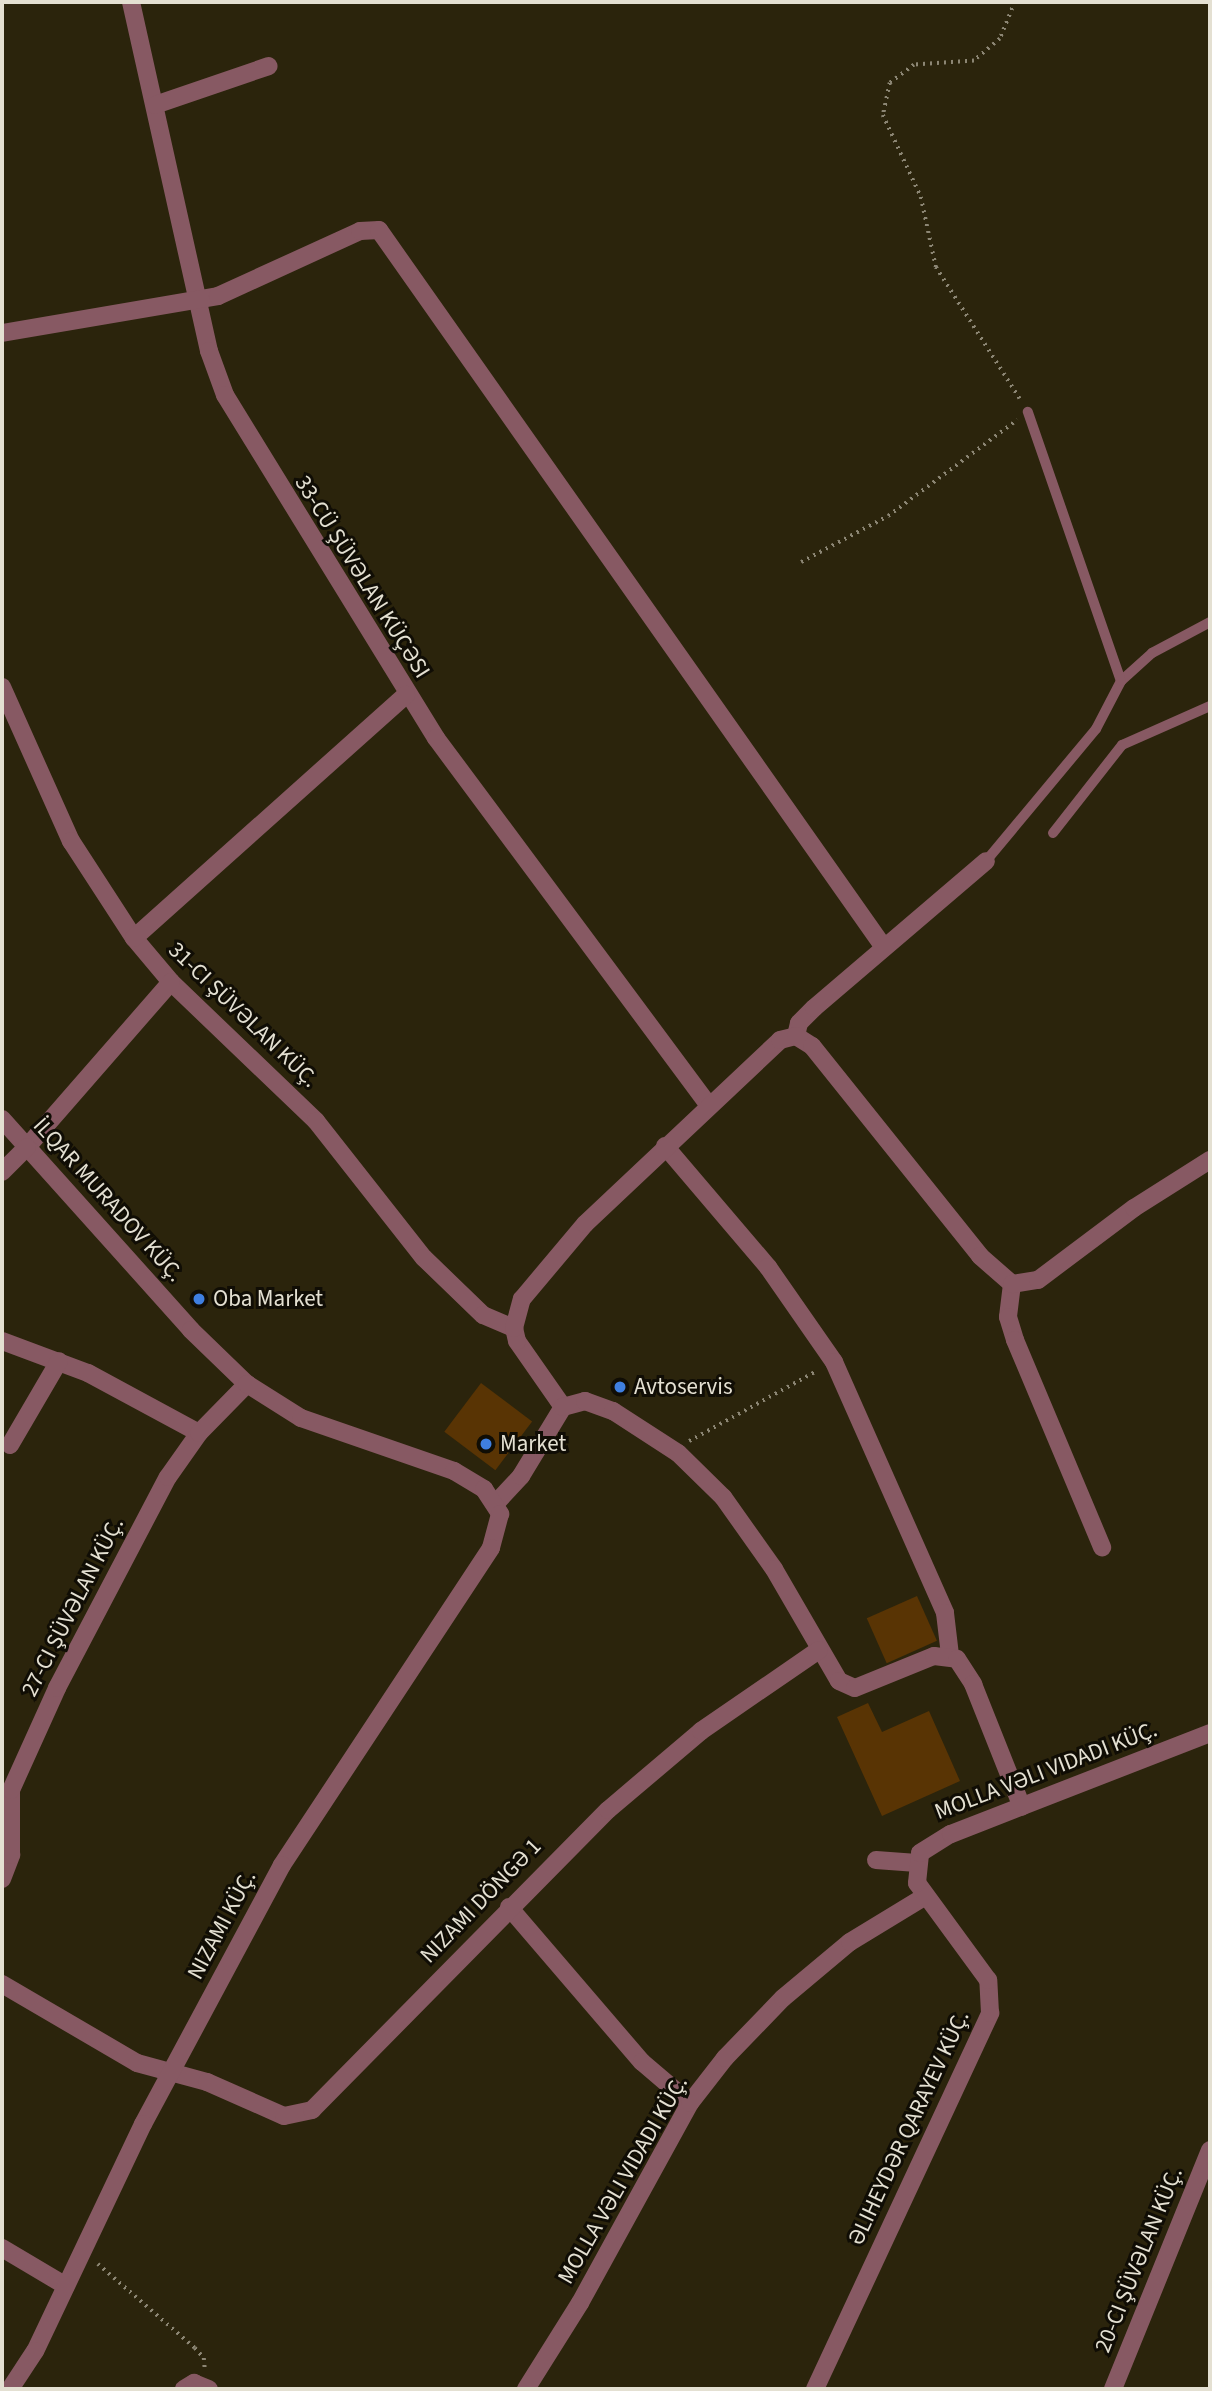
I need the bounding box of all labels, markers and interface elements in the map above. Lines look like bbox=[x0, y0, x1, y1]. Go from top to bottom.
street label: 33-CÜ ŞÜVƏLAN KÜÇƏSI bbox=[288, 471, 436, 683]
street label: 31-CI ŞÜVƏLAN KÜÇ. bbox=[162, 936, 324, 1094]
street label: İLQAR MURADOV KÜÇ. bbox=[27, 1112, 189, 1288]
place label: Oba Market bbox=[213, 1285, 323, 1313]
marker: Oba Market bbox=[191, 1291, 207, 1307]
place label: Avtoservis bbox=[634, 1373, 733, 1401]
marker: Avtoservis bbox=[612, 1379, 628, 1395]
place label: Market bbox=[500, 1430, 566, 1458]
marker: Market bbox=[478, 1436, 494, 1452]
street label: 27-CI ŞÜVƏLAN KÜÇ. bbox=[16, 1513, 130, 1701]
street label: MOLLA VƏLI VIDADI KÜÇ. bbox=[931, 1716, 1161, 1826]
street label: NIZAMI DÖNGƏ 1 bbox=[415, 1833, 547, 1969]
street label: NIZAMI KÜÇ. bbox=[182, 1866, 262, 1984]
street label: ƏLIHEYDƏR QARAYEV KÜÇ. bbox=[842, 2006, 976, 2250]
street label: MOLLA VƏLI VIDADI KÜÇ. bbox=[552, 2071, 694, 2289]
street label: 20-CI ŞÜVƏLAN KÜÇ. bbox=[1089, 2163, 1189, 2357]

